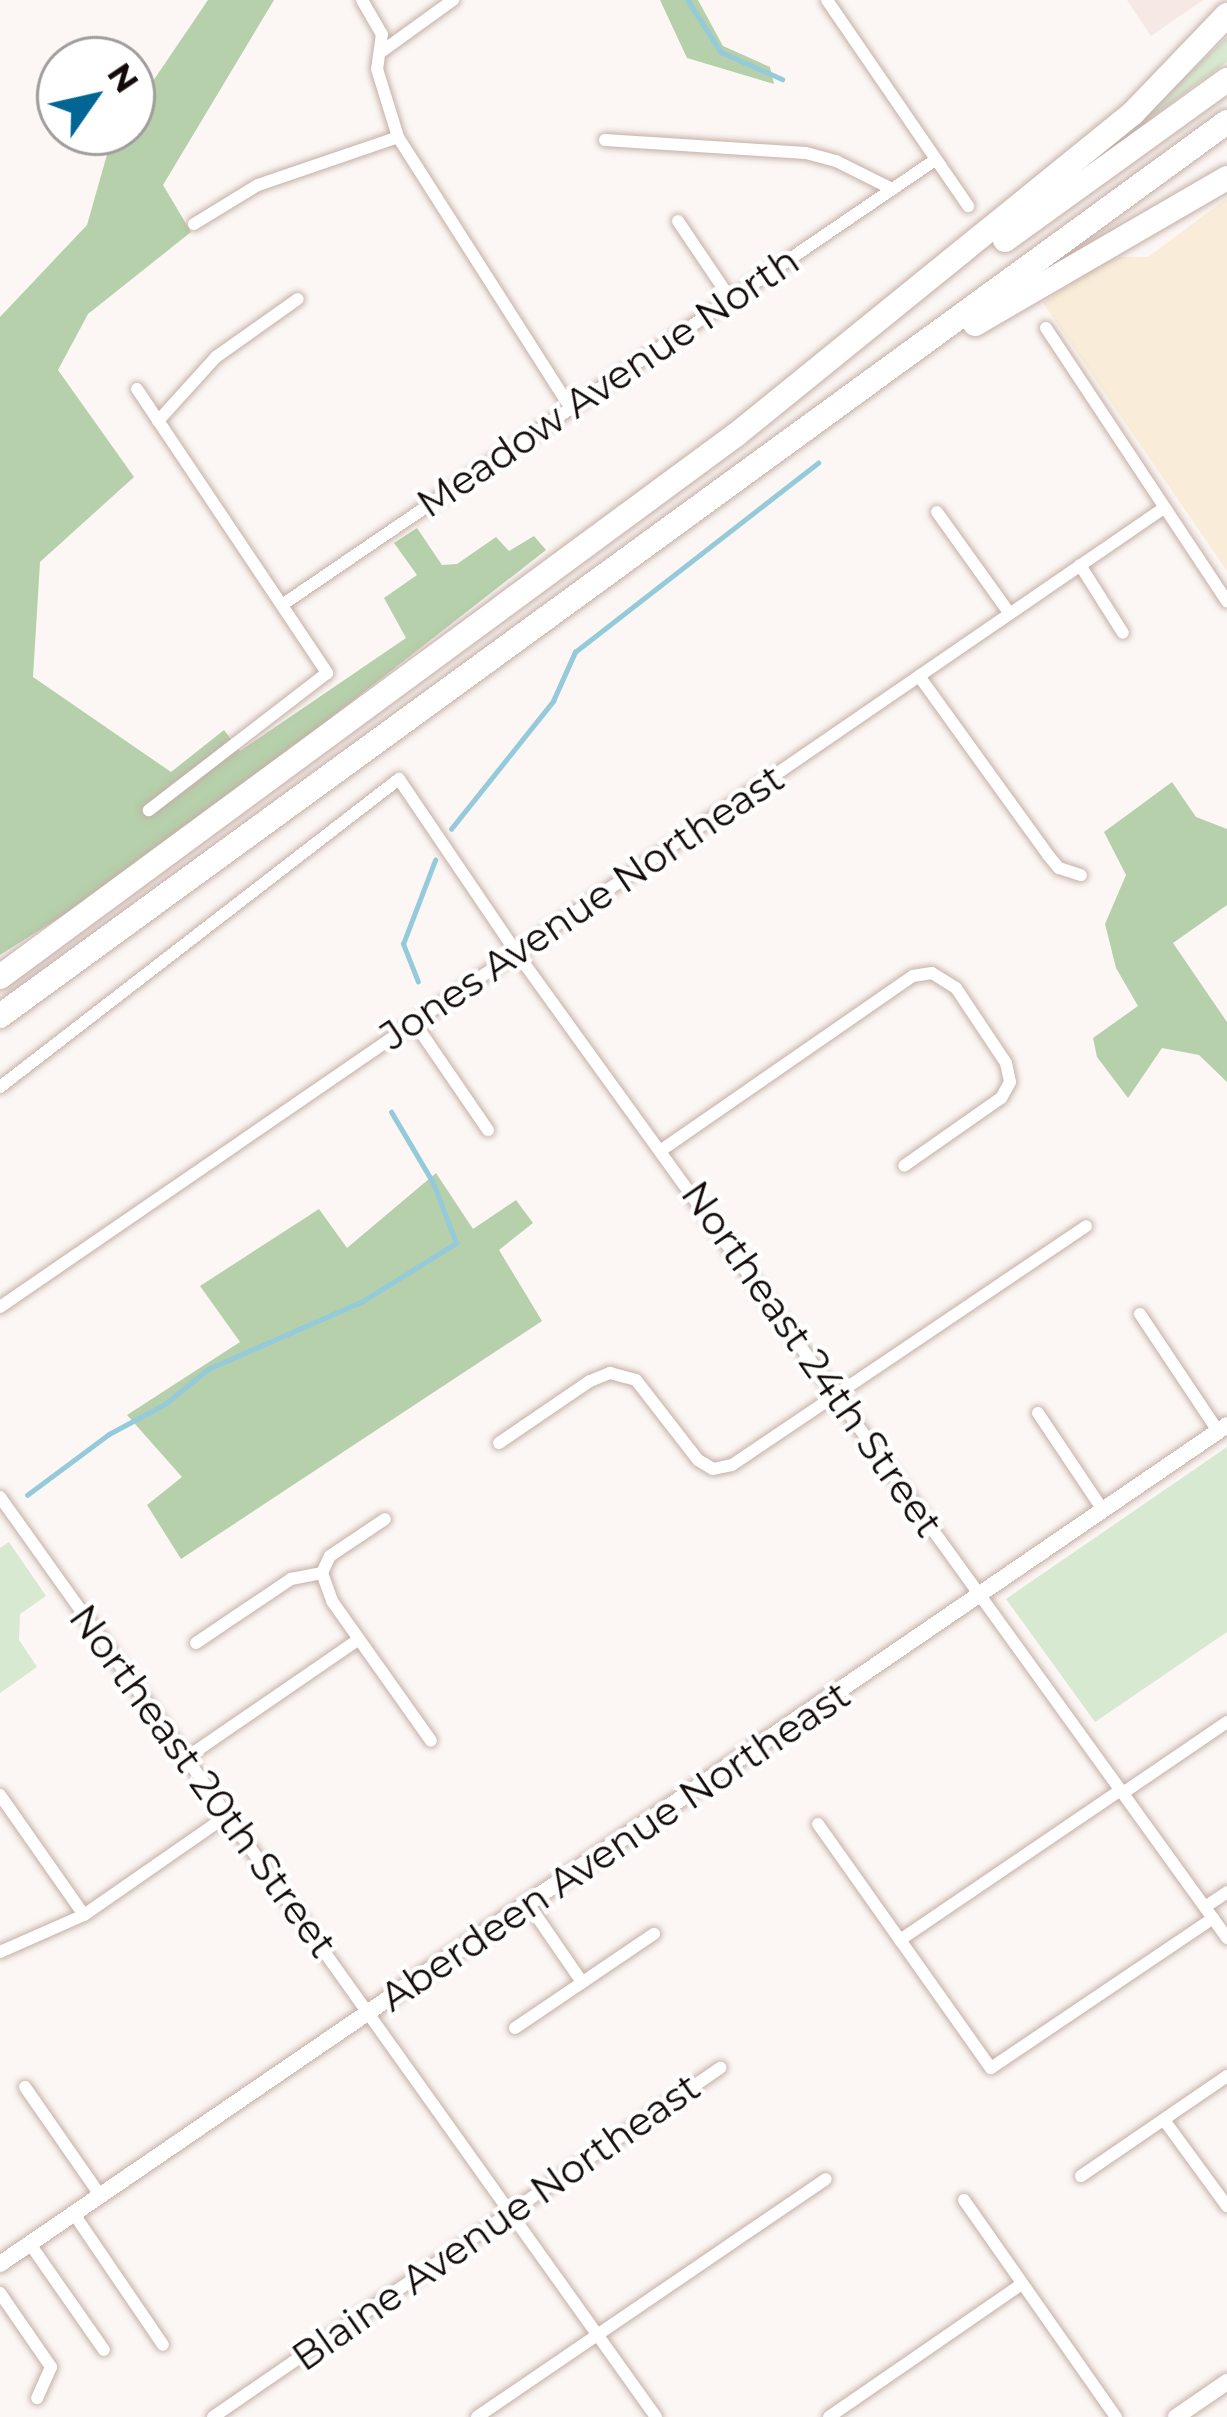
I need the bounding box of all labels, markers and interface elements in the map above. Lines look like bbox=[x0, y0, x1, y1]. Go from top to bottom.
north arrow bbox=[36, 36, 156, 156]
text: N bbox=[99, 55, 147, 100]
street label: Meadow Avenue North bbox=[408, 237, 808, 527]
street label: Jones Avenue Northeast bbox=[372, 755, 792, 1059]
street label: Northeast 24th Street bbox=[672, 1172, 952, 1546]
street label: Northeast 20th Street bbox=[59, 1596, 347, 1966]
street label: Aberdeen Avenue Northeast bbox=[371, 1671, 859, 2021]
street label: Blaine Avenue Northeast bbox=[283, 2063, 709, 2381]

